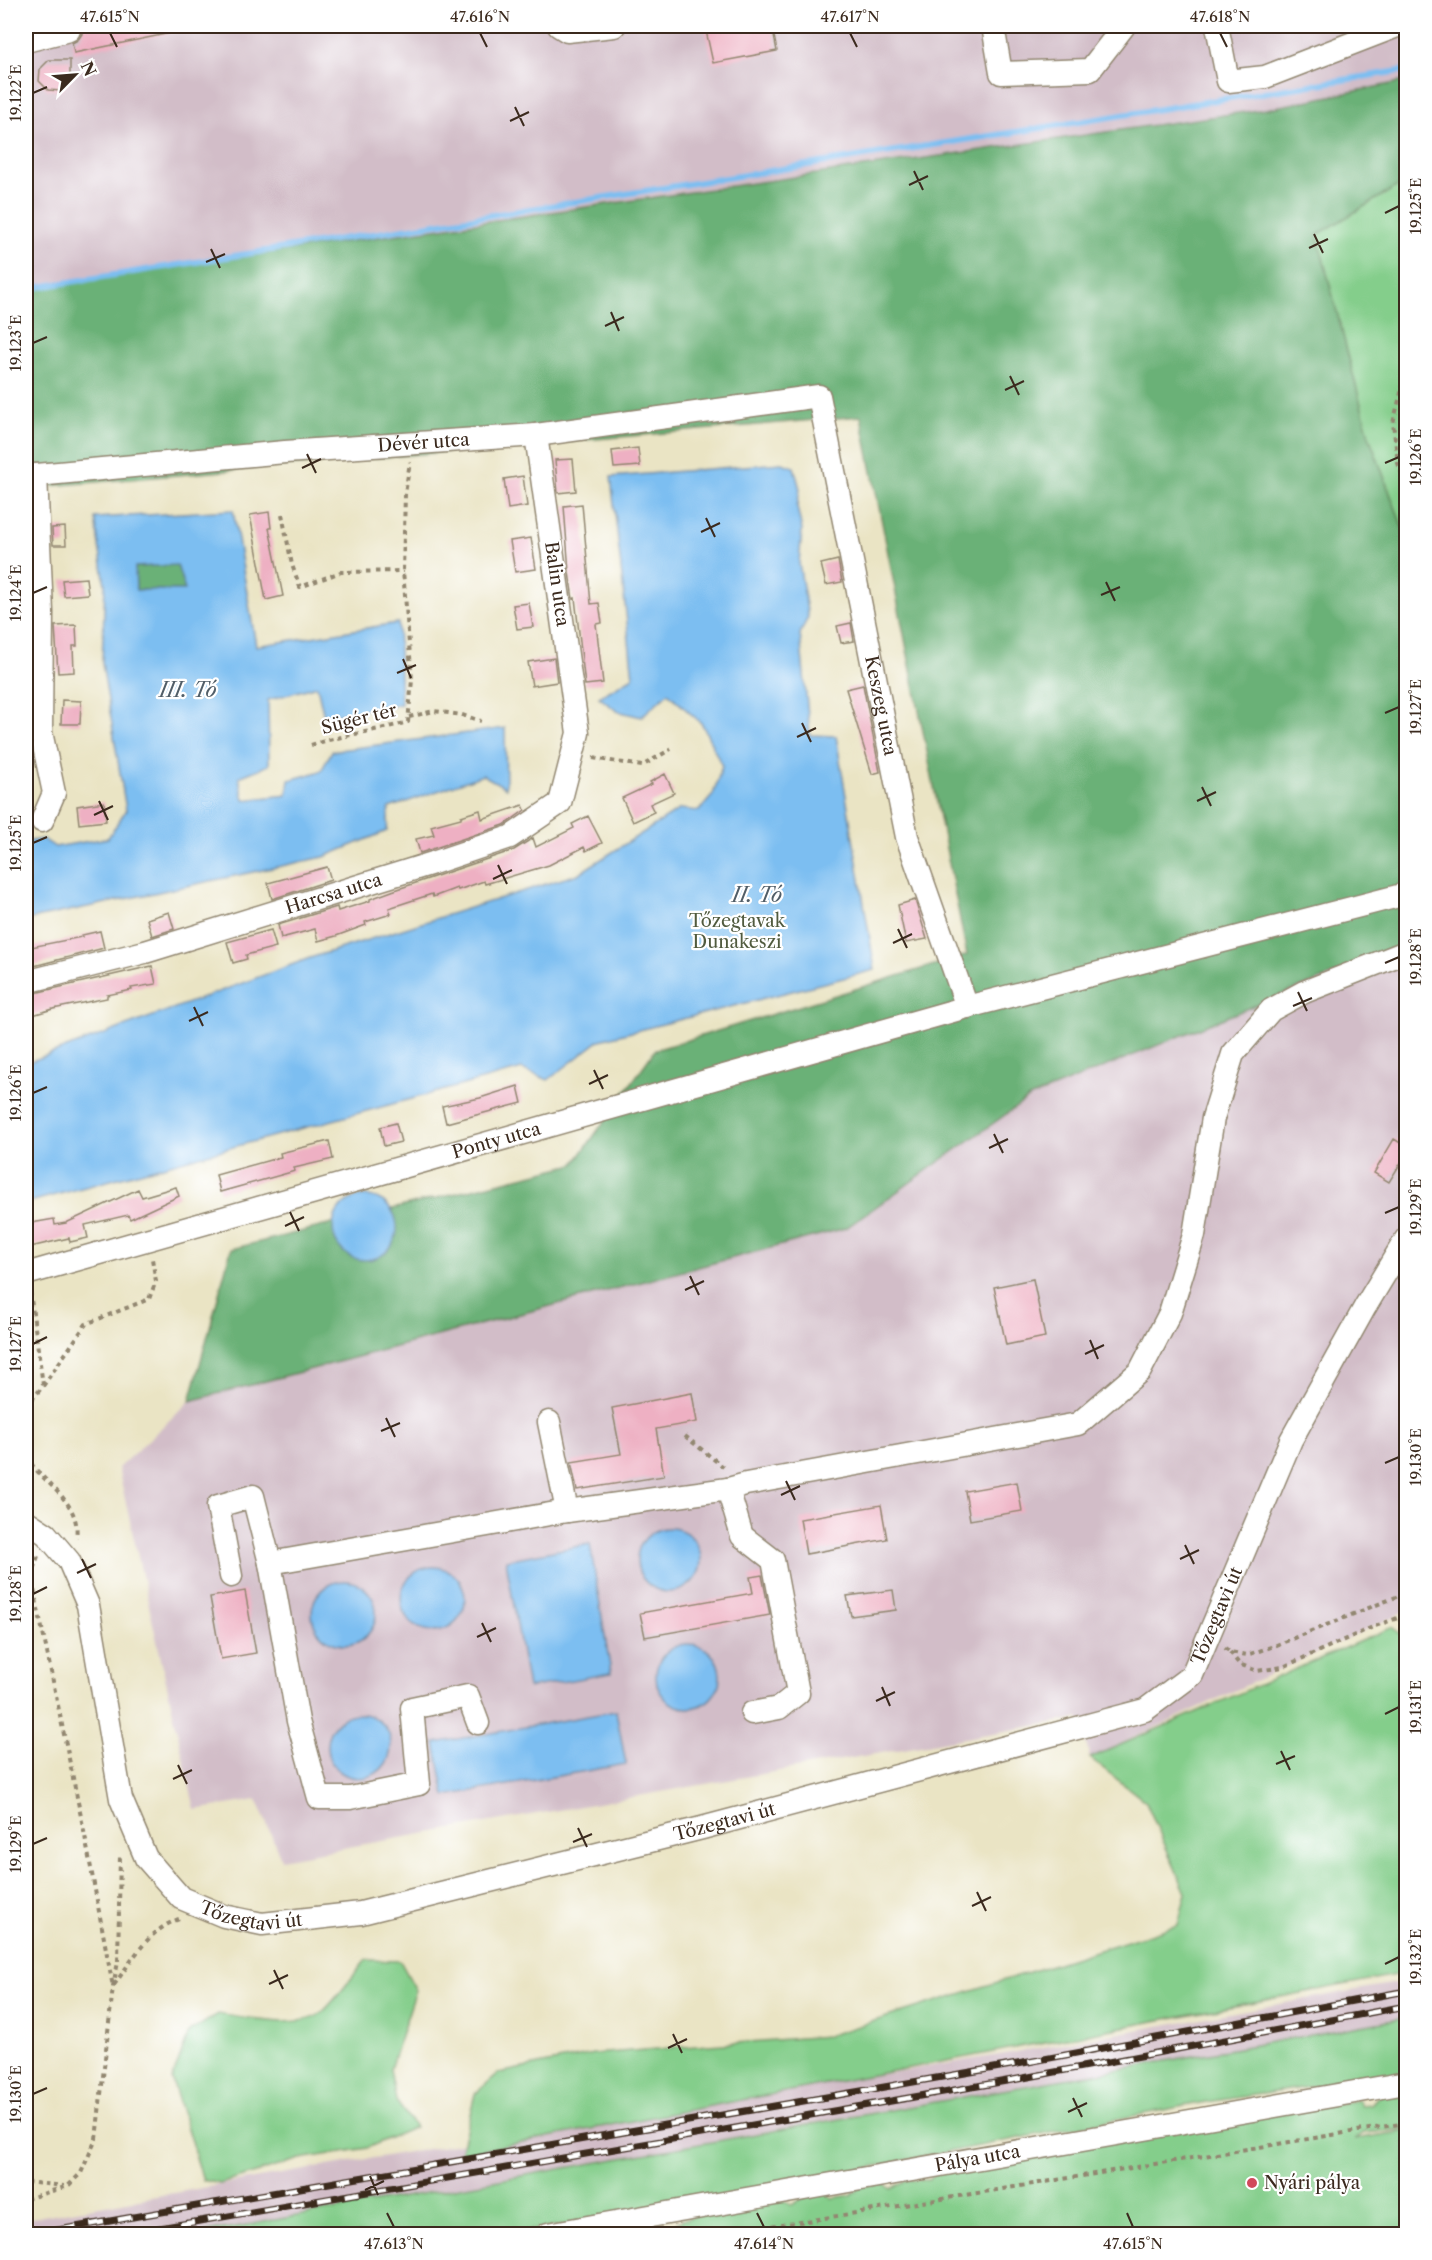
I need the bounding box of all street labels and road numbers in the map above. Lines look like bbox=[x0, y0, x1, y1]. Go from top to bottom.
street label: Dévér utca bbox=[377, 428, 471, 457]
street label: Balin utca bbox=[540, 540, 574, 628]
street label: Keszeg utca bbox=[860, 654, 902, 758]
street label: Sügér tér bbox=[319, 699, 399, 739]
street label: Harcsa utca bbox=[282, 868, 385, 919]
street label: Ponty utca bbox=[450, 1117, 544, 1164]
street label: Tőzegtavi út bbox=[1187, 1563, 1248, 1668]
street label: Tőzegtavi út bbox=[671, 1798, 778, 1846]
street label: Tőzegtavi út bbox=[197, 1896, 304, 1936]
street label: Pálya utca bbox=[933, 2140, 1022, 2177]

